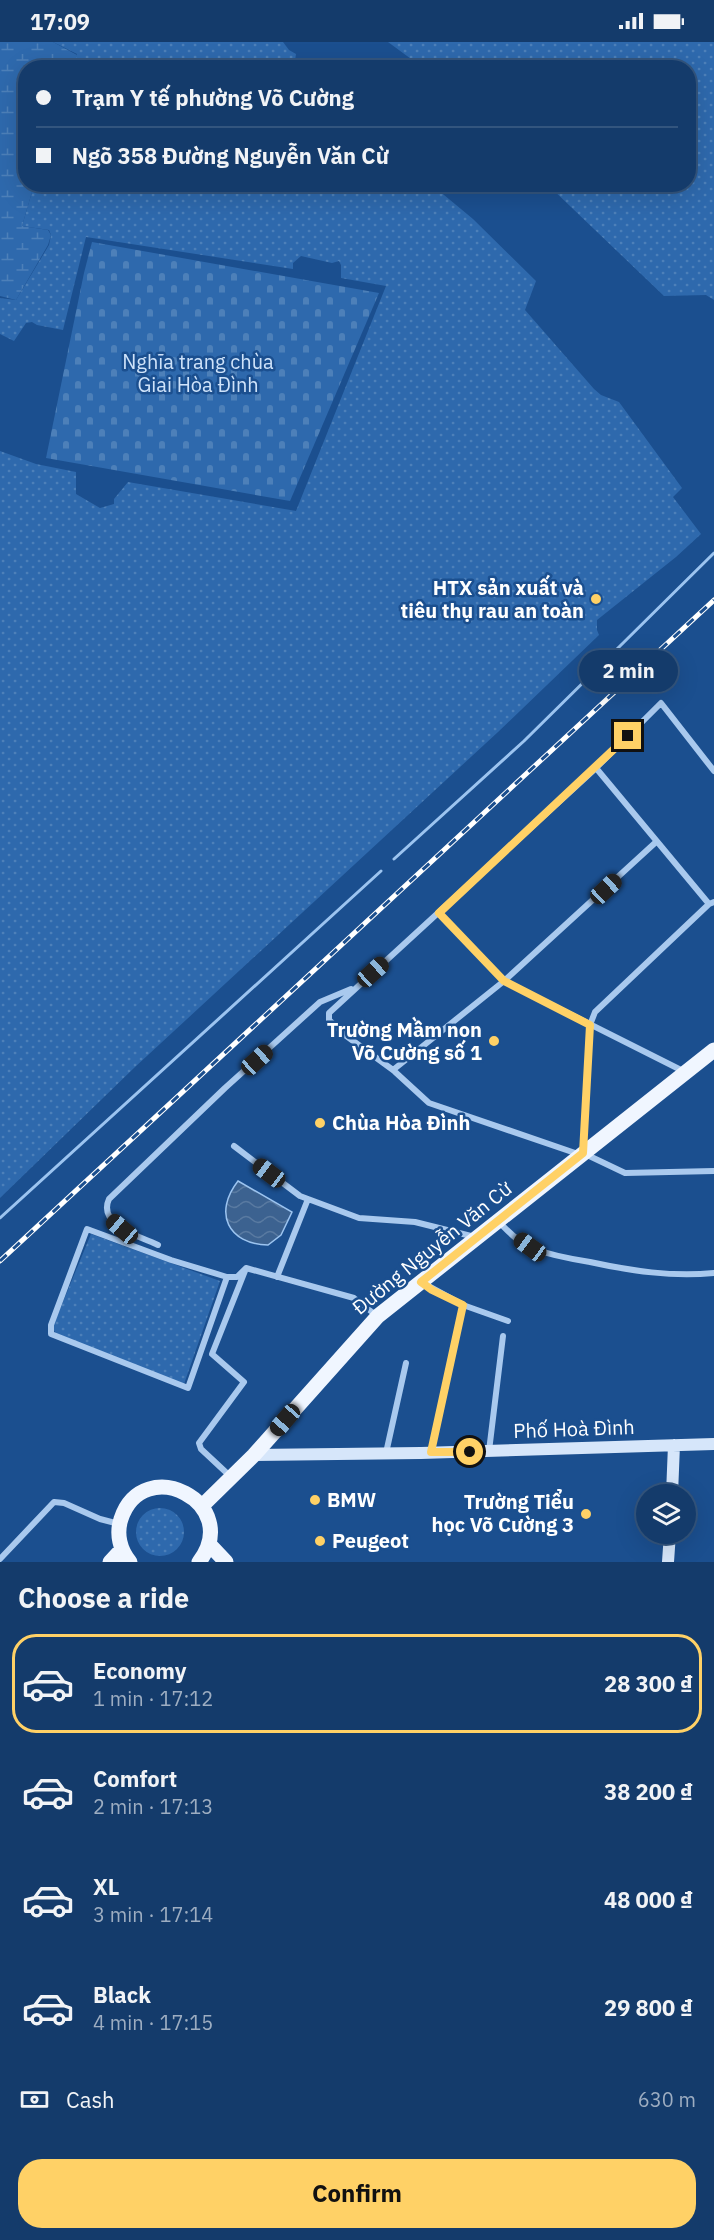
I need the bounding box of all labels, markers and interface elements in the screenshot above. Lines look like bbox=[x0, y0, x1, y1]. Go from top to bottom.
text: 17:09 bbox=[30, 7, 90, 36]
text: Trạm Y tế phường Võ Cường bbox=[72, 83, 354, 112]
text: Ngõ 358 Đường Nguyễn Văn Cừ bbox=[72, 141, 389, 170]
park label: Nghĩa trang chùa Giai Hòa Đình bbox=[122, 348, 274, 398]
place label: HTX sản xuất và tiêu thụ rau an toàn bbox=[401, 574, 584, 624]
marker: HTX sản xuất và tiêu thụ rau an toàn bbox=[589, 592, 603, 606]
callout: 2 min bbox=[578, 649, 678, 691]
text: 2 min bbox=[602, 657, 655, 684]
route end bbox=[614, 722, 641, 749]
car bbox=[587, 870, 625, 908]
car bbox=[354, 953, 392, 991]
place label: Trường Mầm non Võ Cường số 1 bbox=[327, 1016, 482, 1066]
marker: Trường Mầm non Võ Cường số 1 bbox=[487, 1034, 501, 1048]
car bbox=[238, 1041, 276, 1079]
place label: Chùa Hòa Đình bbox=[332, 1109, 470, 1136]
marker: Chùa Hòa Đình bbox=[313, 1116, 327, 1130]
car bbox=[249, 1155, 289, 1191]
street label: Đường Nguyễn Văn Cừ bbox=[346, 1175, 518, 1320]
car bbox=[102, 1211, 142, 1247]
car bbox=[510, 1229, 550, 1265]
car bbox=[266, 1401, 304, 1439]
street label: Phố Hoà Đình bbox=[513, 1413, 635, 1444]
route start bbox=[456, 1438, 483, 1465]
map controls bbox=[636, 1484, 696, 1544]
button: layers bbox=[636, 1484, 696, 1544]
place label: BMW bbox=[327, 1486, 376, 1513]
place label: Trường Tiểu học Võ Cường 3 bbox=[432, 1488, 574, 1538]
marker: BMW bbox=[308, 1493, 322, 1507]
marker: Trường Tiểu học Võ Cường 3 bbox=[579, 1507, 593, 1521]
place label: Peugeot bbox=[332, 1527, 409, 1554]
marker: Peugeot bbox=[313, 1534, 327, 1548]
text: Choose a ride bbox=[18, 1580, 189, 1615]
text: Economy bbox=[93, 1656, 187, 1685]
icon: car bbox=[21, 1657, 75, 1711]
text: 28 300 ₫ bbox=[604, 1669, 693, 1698]
text: 1 min · 17:12 bbox=[93, 1685, 213, 1712]
text: Comfort bbox=[93, 1764, 177, 1793]
icon: car bbox=[21, 1765, 75, 1819]
text: 38 200 ₫ bbox=[604, 1777, 693, 1806]
text: 2 min · 17:13 bbox=[93, 1793, 213, 1820]
text: XL bbox=[93, 1872, 119, 1901]
icon: car bbox=[21, 1873, 75, 1927]
text: 48 000 ₫ bbox=[604, 1885, 693, 1914]
text: 3 min · 17:14 bbox=[93, 1901, 213, 1928]
text: Black bbox=[93, 1980, 151, 2009]
icon: car bbox=[21, 1981, 75, 2035]
text: 29 800 ₫ bbox=[604, 1993, 693, 2022]
text: 4 min · 17:15 bbox=[93, 2009, 213, 2036]
icon: cash bbox=[18, 2083, 51, 2116]
text: Cash bbox=[66, 2085, 115, 2114]
text: 630 m bbox=[638, 2086, 696, 2113]
button: Confirm bbox=[18, 2159, 696, 2228]

